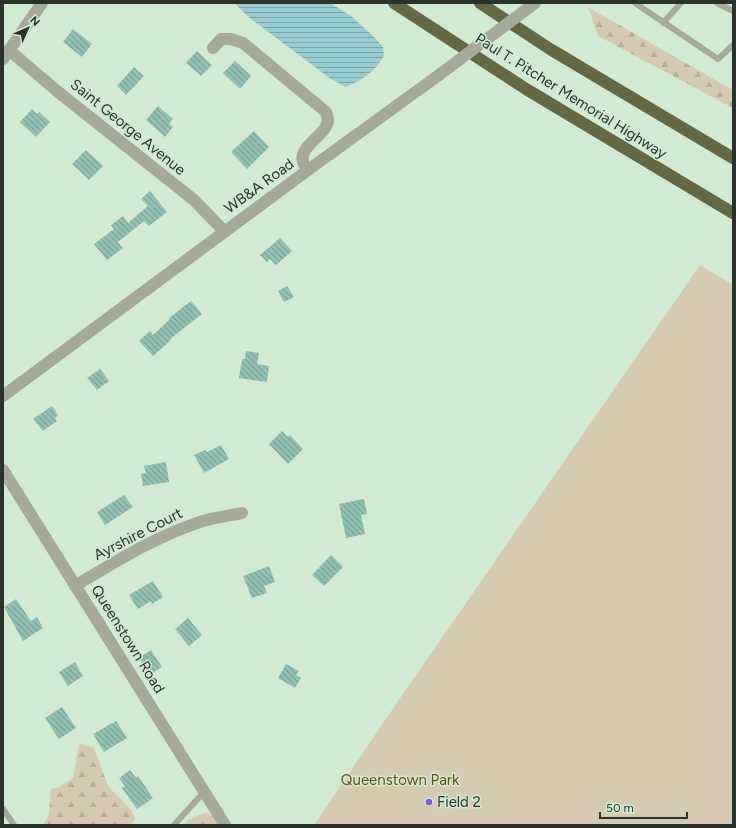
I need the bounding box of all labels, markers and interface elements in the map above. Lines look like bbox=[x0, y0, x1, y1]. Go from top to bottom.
north arrow bbox=[8, 8, 48, 48]
text: N bbox=[27, 14, 42, 29]
street label: Paul T. Pitcher Memorial Highway bbox=[472, 29, 670, 163]
street label: Saint George Avenue bbox=[67, 75, 189, 179]
street label: WB&A Road bbox=[221, 155, 297, 217]
street label: Ayrshire Court bbox=[91, 504, 186, 564]
street label: Queenstown Road bbox=[87, 582, 169, 696]
park label: Queenstown Park bbox=[341, 771, 460, 789]
place label: Field 2 bbox=[437, 793, 481, 811]
scale bar bbox=[600, 794, 687, 820]
marker: Field 2 bbox=[424, 797, 434, 807]
text: 50 m bbox=[606, 801, 634, 815]

